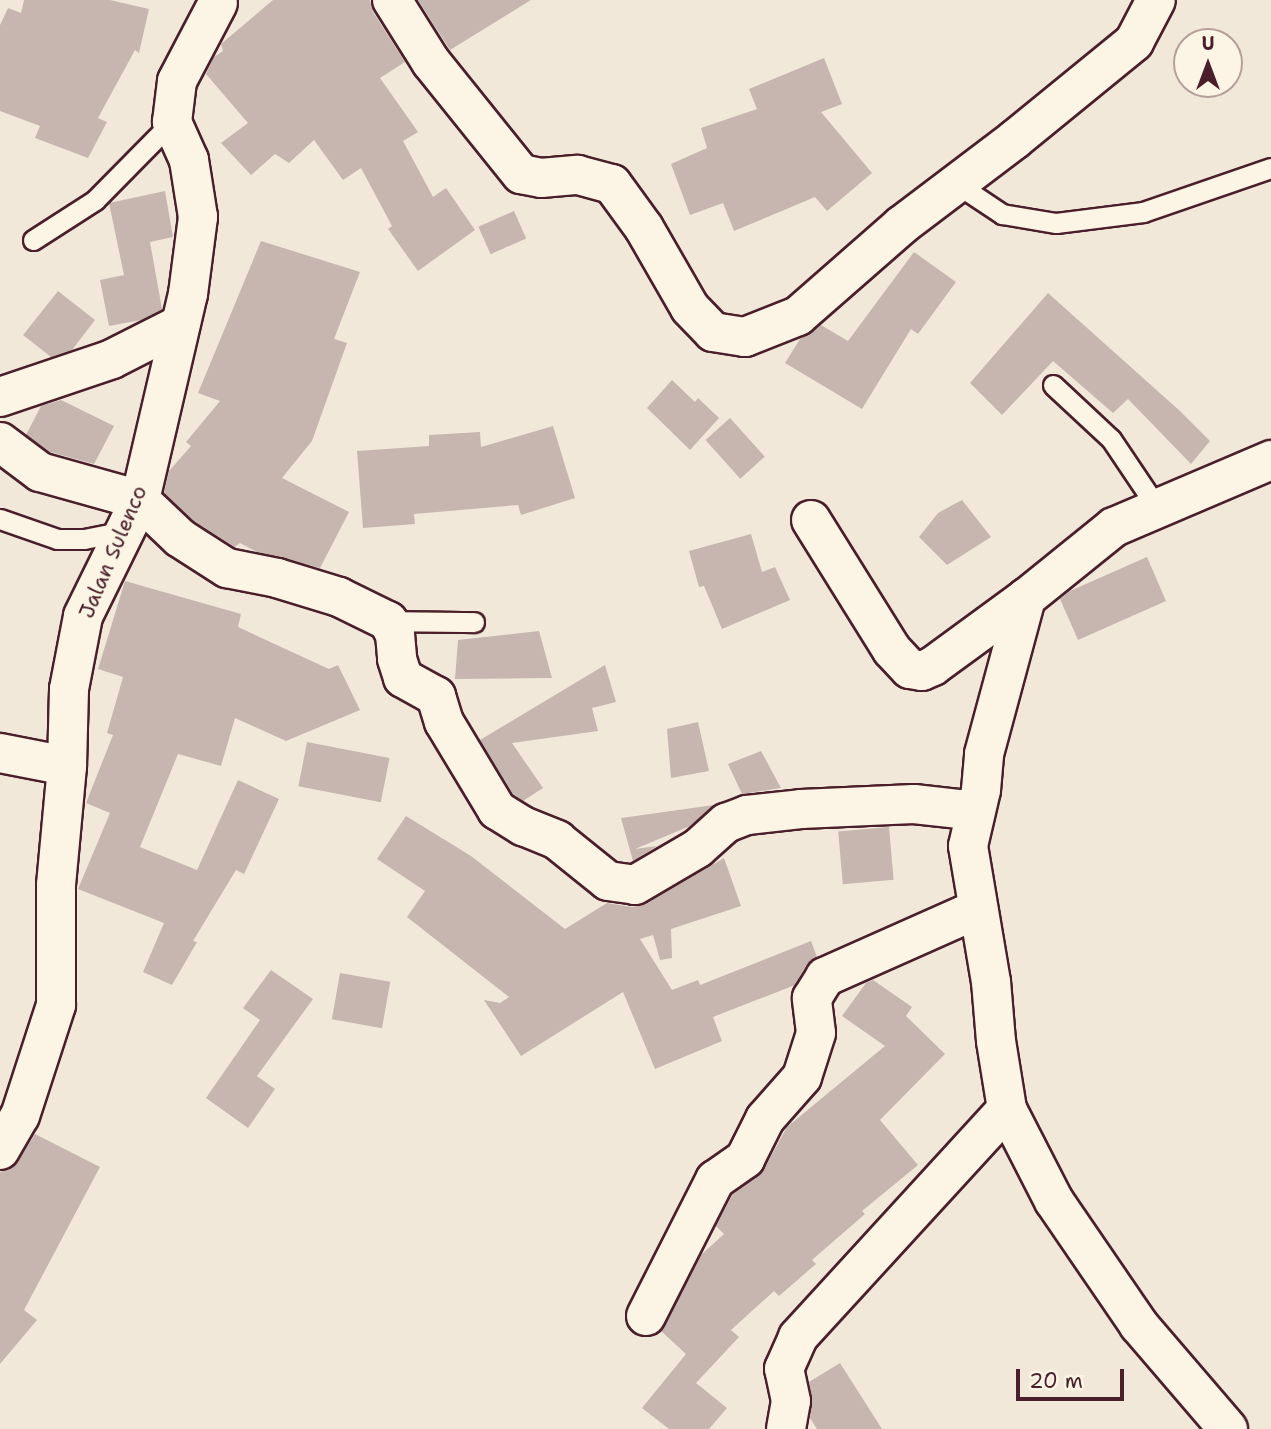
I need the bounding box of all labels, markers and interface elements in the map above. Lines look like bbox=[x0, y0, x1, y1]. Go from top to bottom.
north arrow bbox=[1173, 28, 1243, 98]
text: U bbox=[1202, 31, 1215, 56]
street label: Jalan Sulenco bbox=[74, 482, 152, 622]
scale bar bbox=[1019, 1356, 1128, 1400]
text: 20 m bbox=[1029, 1367, 1083, 1395]

